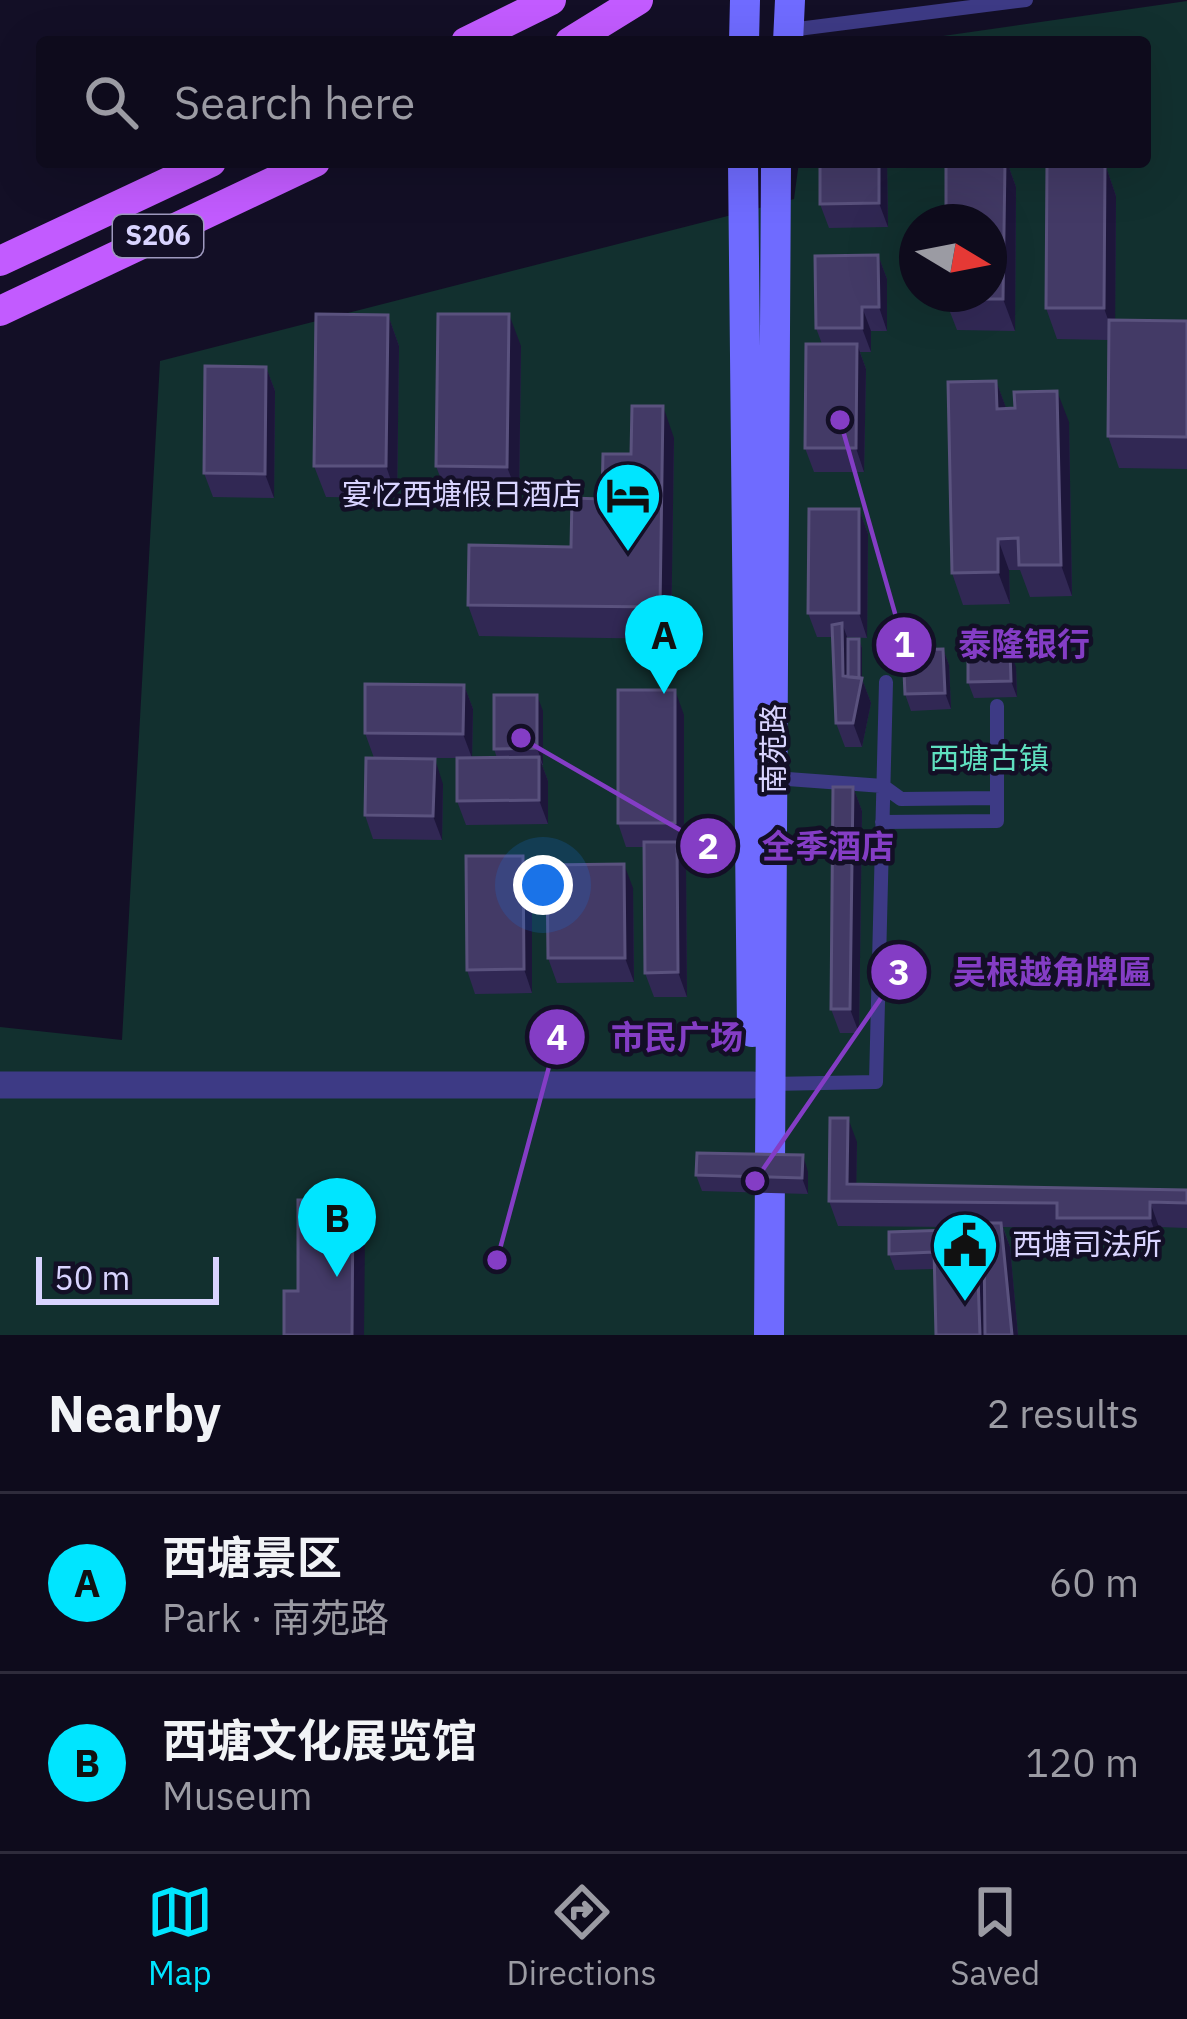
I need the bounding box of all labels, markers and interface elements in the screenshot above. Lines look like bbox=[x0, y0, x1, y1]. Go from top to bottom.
search box bbox=[36, 36, 1151, 168]
icon: search bbox=[78, 69, 144, 135]
text: Search here bbox=[174, 73, 415, 131]
north arrow bbox=[899, 204, 1007, 312]
road number: S206 bbox=[113, 215, 203, 257]
hotel icon: 宴忆西塘假日酒店 bbox=[593, 460, 663, 554]
place label: 宴忆西塘假日酒店 bbox=[342, 474, 582, 513]
pin: A bbox=[625, 595, 703, 694]
callout: 泰隆银行 bbox=[874, 610, 1114, 679]
text: 1 bbox=[893, 620, 915, 667]
text: 泰隆银行 bbox=[958, 622, 1090, 665]
street label: 南苑路 bbox=[753, 704, 792, 794]
park label: 西塘古镇 bbox=[929, 738, 1049, 777]
callout: 全季酒店 bbox=[678, 812, 918, 881]
text: 2 bbox=[697, 822, 719, 869]
text: 全季酒店 bbox=[762, 824, 894, 867]
your location bbox=[513, 855, 573, 915]
callout: 吴根越角牌匾 bbox=[869, 938, 1175, 1007]
text: 3 bbox=[888, 948, 910, 995]
text: 吴根越角牌匾 bbox=[953, 950, 1151, 993]
callout: 市民广场 bbox=[527, 1003, 767, 1072]
text: 4 bbox=[546, 1013, 568, 1060]
text: 市民广场 bbox=[611, 1015, 743, 1058]
pin: B bbox=[298, 1178, 376, 1277]
public building icon: 西塘司法所 bbox=[930, 1210, 1000, 1304]
place label: 西塘司法所 bbox=[1012, 1224, 1162, 1263]
scale bar bbox=[36, 1251, 219, 1304]
text: 50 m bbox=[54, 1256, 130, 1299]
text: Nearby bbox=[48, 1380, 221, 1446]
text: 2 results bbox=[987, 1388, 1139, 1439]
text: 西塘景区 bbox=[162, 1528, 342, 1586]
text: A bbox=[74, 1557, 100, 1608]
text: 60 m bbox=[1049, 1557, 1139, 1608]
text: Park · 南苑路 bbox=[162, 1592, 389, 1643]
text: 西塘文化展览馆 bbox=[162, 1711, 477, 1769]
text: B bbox=[74, 1737, 100, 1788]
text: 120 m bbox=[1026, 1737, 1139, 1788]
text: Museum bbox=[162, 1770, 312, 1821]
tab: Map bbox=[147, 1879, 213, 1994]
tab: Directions bbox=[507, 1879, 657, 1994]
tab: Saved bbox=[950, 1879, 1040, 1994]

